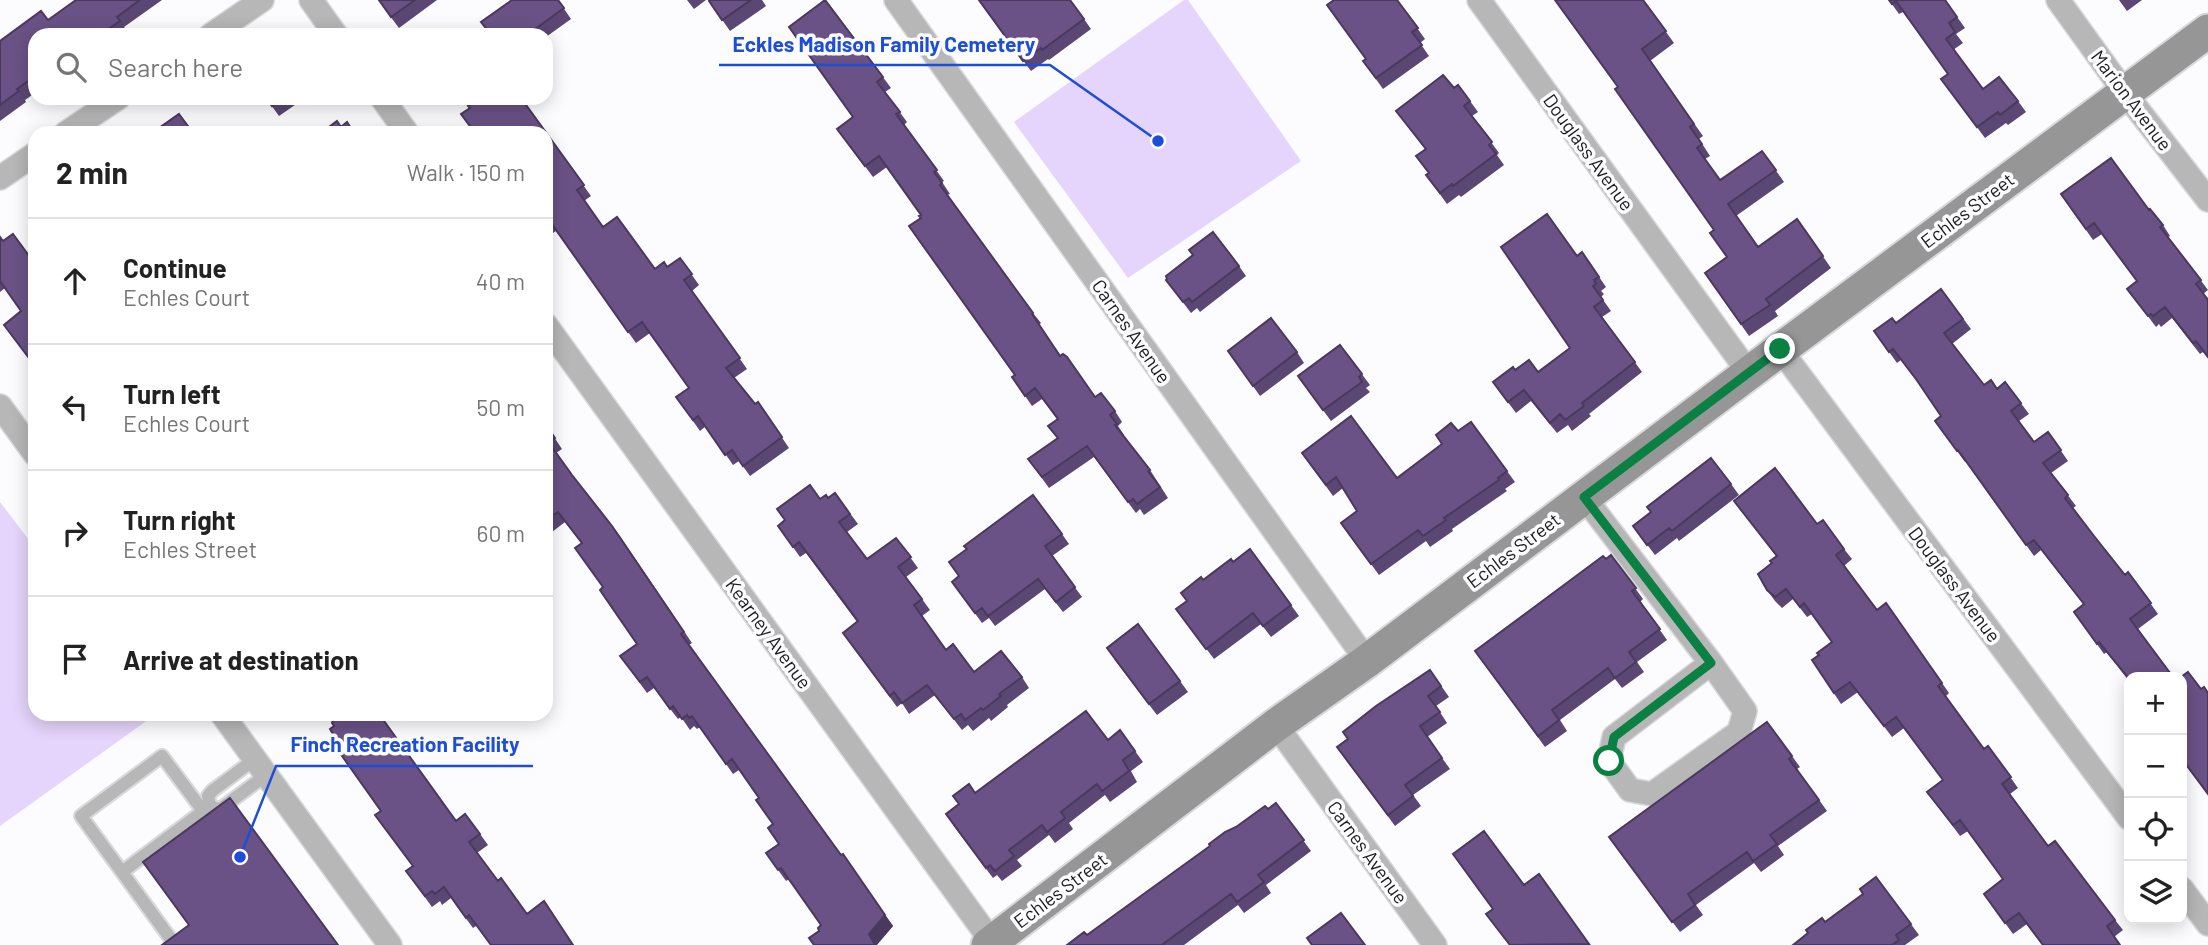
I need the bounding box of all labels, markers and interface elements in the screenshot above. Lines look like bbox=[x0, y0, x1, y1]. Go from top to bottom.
callout: Eckles Madison Family Cemetery bbox=[719, 23, 1050, 65]
search box bbox=[28, 28, 553, 105]
text: Eckles Madison Family Cemetery bbox=[733, 31, 1036, 56]
street label: Marion Avenue bbox=[2087, 45, 2177, 155]
icon: search bbox=[52, 48, 90, 86]
text: Search here bbox=[108, 51, 243, 82]
street label: Douglass Avenue bbox=[1539, 89, 1639, 215]
text: 2 min bbox=[56, 154, 128, 190]
text: Walk · 150 m bbox=[407, 158, 525, 186]
street label: Echles Street bbox=[1916, 167, 2018, 253]
text: Continue bbox=[123, 252, 227, 283]
icon: ahead bbox=[56, 262, 94, 300]
text: 40 m bbox=[476, 267, 525, 295]
street label: Carnes Avenue bbox=[1088, 275, 1176, 387]
text: Echles Court bbox=[123, 283, 250, 311]
route end bbox=[1764, 333, 1795, 364]
text: Turn left bbox=[123, 378, 221, 409]
icon: left bbox=[56, 388, 94, 426]
text: 50 m bbox=[477, 393, 525, 421]
text: Echles Court bbox=[123, 409, 250, 437]
text: Turn right bbox=[123, 504, 236, 535]
street label: Echles Street bbox=[1462, 507, 1564, 593]
icon: right bbox=[56, 514, 94, 552]
text: 60 m bbox=[477, 519, 525, 547]
street label: Douglass Avenue bbox=[1904, 522, 2006, 646]
text: Echles Street bbox=[123, 535, 257, 563]
street label: Kearney Avenue bbox=[721, 573, 817, 693]
icon: arrive bbox=[56, 640, 94, 678]
text: Arrive at destination bbox=[123, 644, 359, 675]
map controls bbox=[2124, 672, 2187, 924]
button: + bbox=[2124, 672, 2187, 735]
callout: Finch Recreation Facility bbox=[276, 724, 533, 766]
text: Finch Recreation Facility bbox=[290, 731, 520, 756]
button: − bbox=[2124, 735, 2187, 798]
route start bbox=[1593, 745, 1624, 776]
street label: Carnes Avenue bbox=[1323, 796, 1413, 908]
button: locate bbox=[2124, 798, 2187, 861]
street label: Echles Street bbox=[1009, 847, 1111, 933]
button: layers bbox=[2124, 861, 2187, 924]

